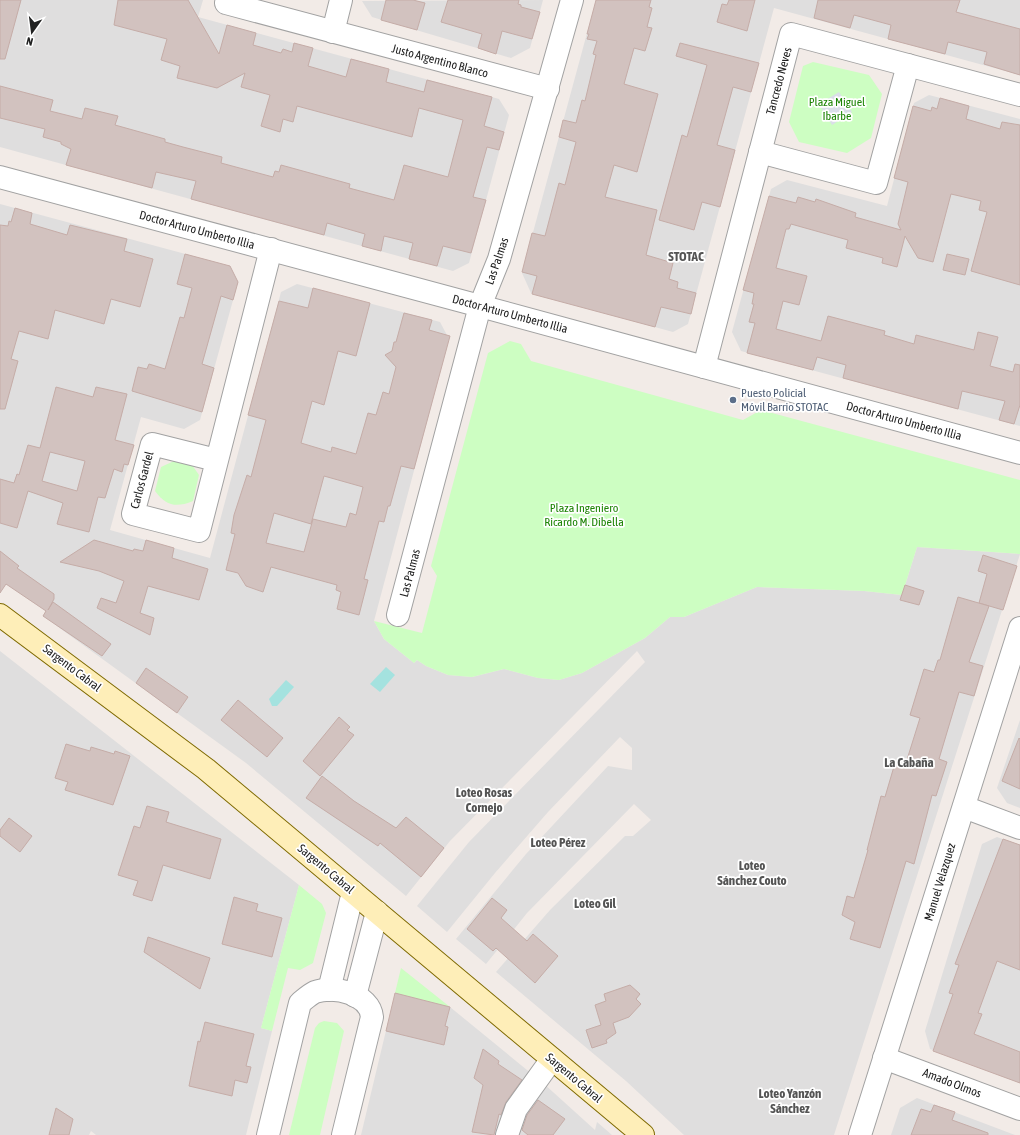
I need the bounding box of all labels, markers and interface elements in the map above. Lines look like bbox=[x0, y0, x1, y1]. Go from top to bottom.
north arrow bbox=[12, 12, 52, 52]
text: N bbox=[25, 35, 34, 48]
street label: Justo Argentino Blanco bbox=[390, 41, 490, 81]
street label: Tancredo Neves bbox=[763, 46, 795, 116]
park label: Plaza Miguel Ibarbe bbox=[809, 95, 866, 123]
street label: Doctor Arturo Umberto Illia bbox=[138, 208, 256, 252]
street label: Las Palmas bbox=[482, 236, 512, 286]
district label: STOTAC bbox=[668, 249, 704, 264]
street label: Doctor Arturo Umberto Illia bbox=[451, 292, 569, 336]
place label: Puesto Policial Móvil Barrio STOTAC bbox=[741, 386, 829, 414]
marker: Puesto Policial Móvil Barrio STOTAC bbox=[728, 395, 738, 405]
street label: Doctor Arturo Umberto Illia bbox=[845, 399, 963, 443]
street label: Carlos Gardel bbox=[128, 449, 157, 510]
park label: Plaza Ingeniero Ricardo M. Dibella bbox=[544, 501, 624, 529]
street label: Las Palmas bbox=[397, 548, 423, 598]
street label: Sargento Cabral bbox=[40, 642, 105, 695]
district label: La Cabaña bbox=[884, 755, 934, 770]
district label: Loteo Rosas Cornejo bbox=[456, 785, 513, 815]
district label: Loteo Pérez bbox=[530, 835, 586, 850]
street label: Sargento Cabral bbox=[295, 841, 358, 897]
street label: Manuel Velazquez bbox=[922, 841, 959, 923]
district label: Loteo Sánchez Couto bbox=[717, 858, 787, 888]
district label: Loteo Gil bbox=[574, 896, 616, 911]
street label: Sargento Cabral bbox=[543, 1050, 606, 1106]
street label: Amado Olmos bbox=[921, 1065, 983, 1101]
district label: Loteo Yanzón Sánchez bbox=[759, 1086, 821, 1116]

